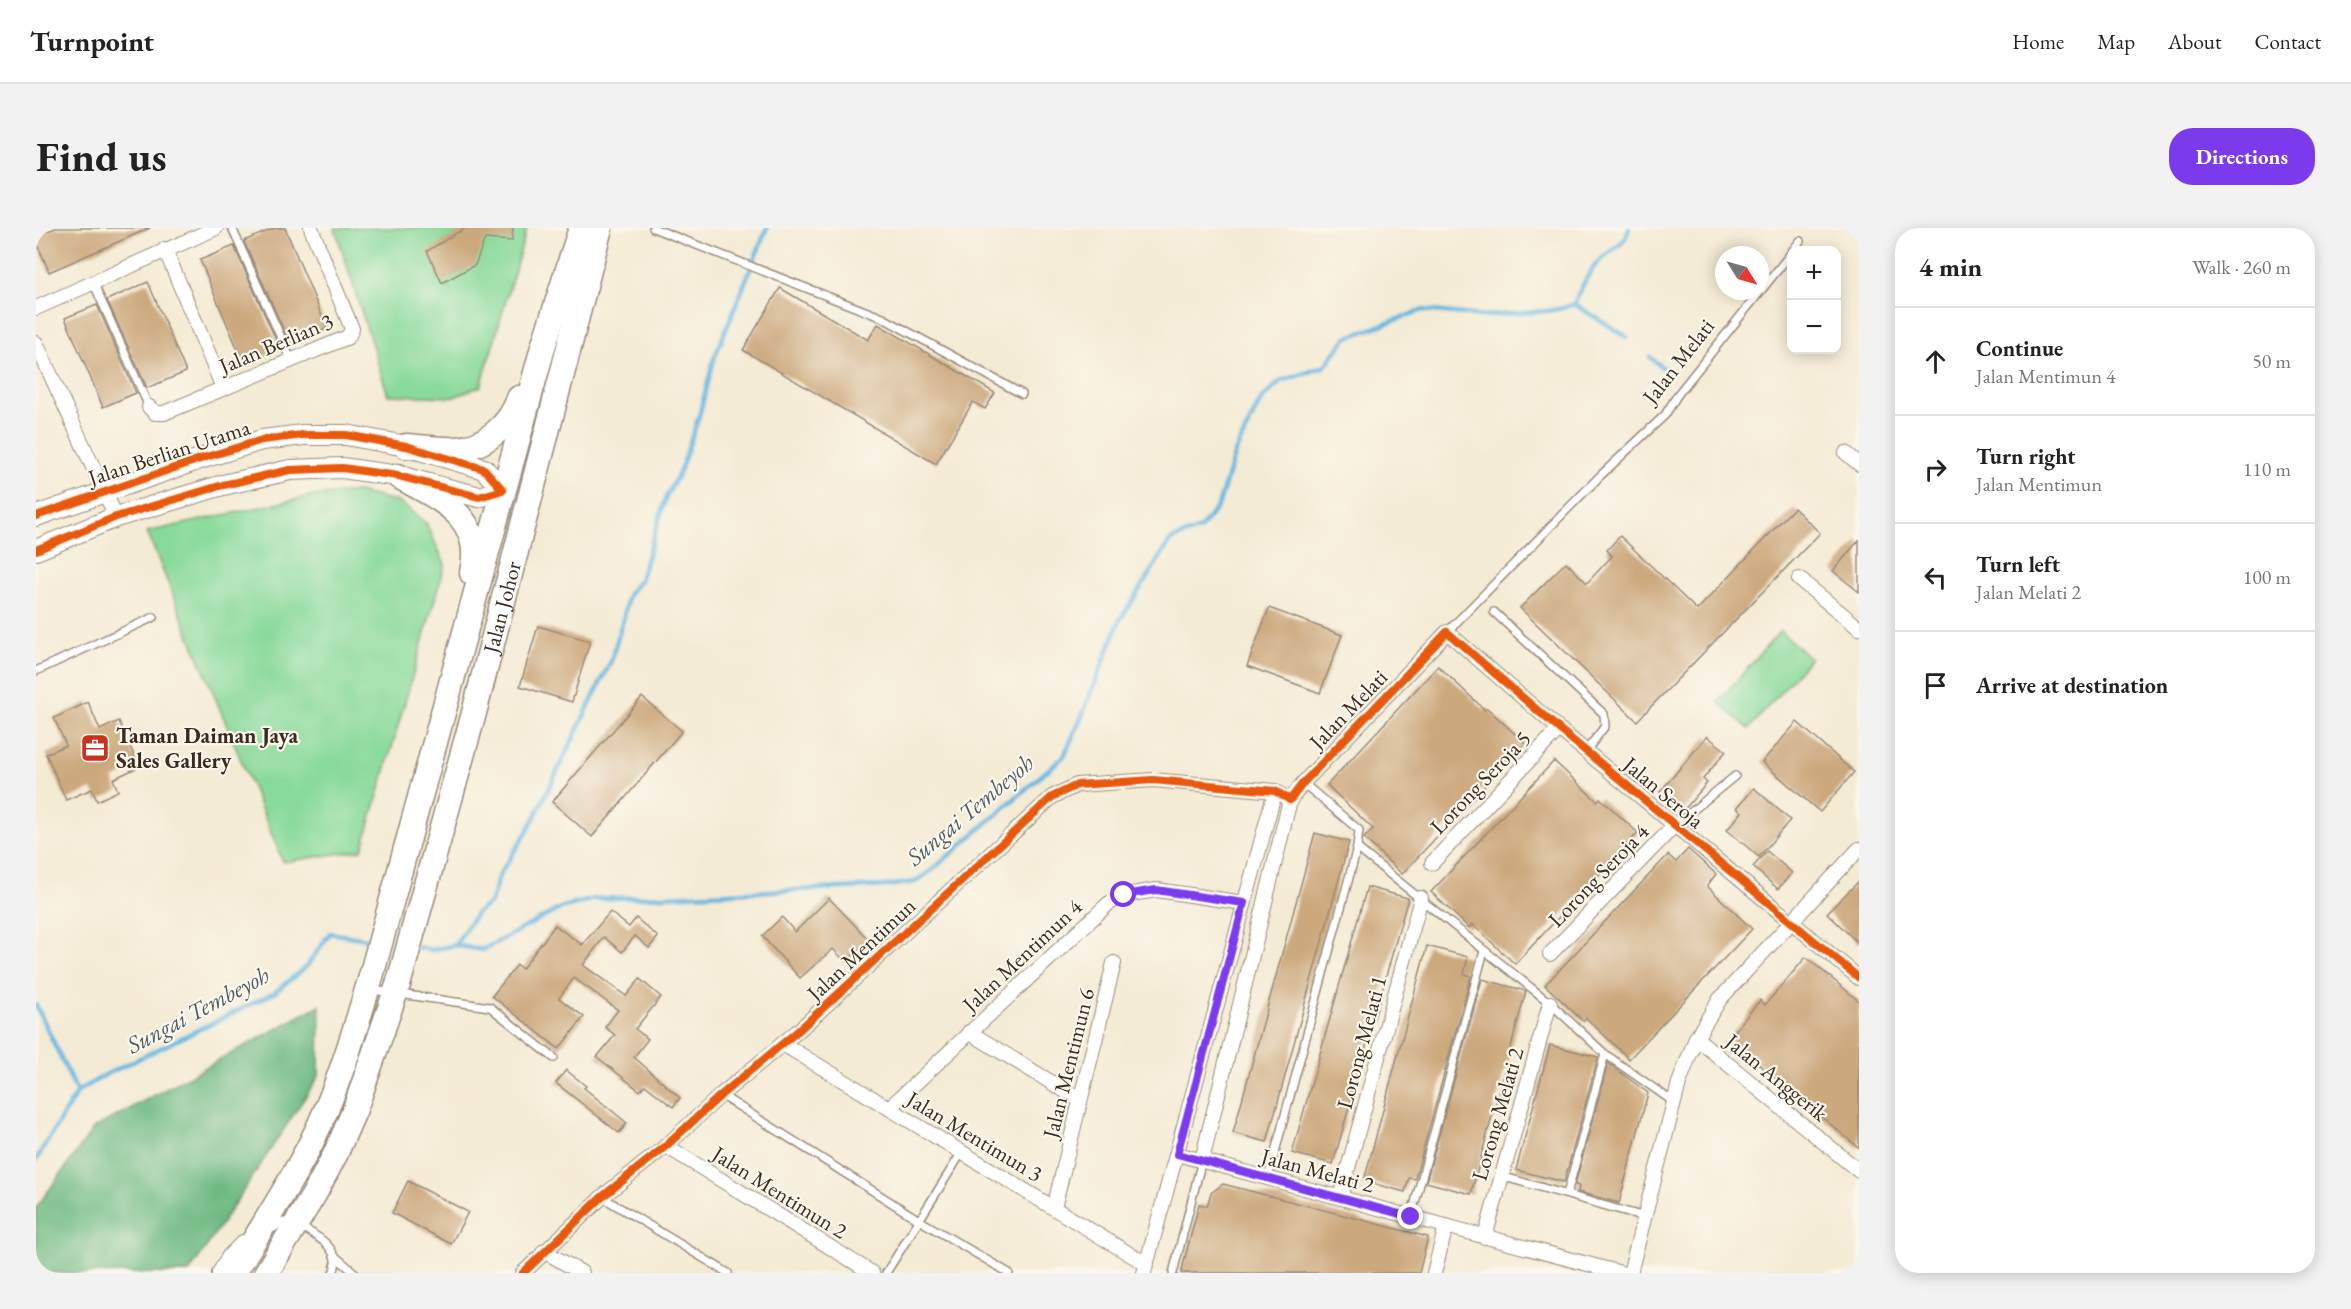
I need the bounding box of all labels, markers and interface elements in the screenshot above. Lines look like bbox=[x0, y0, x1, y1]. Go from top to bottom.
text: Turnpoint bbox=[30, 23, 154, 59]
text: Home bbox=[2012, 28, 2064, 55]
text: Map bbox=[2097, 28, 2135, 55]
text: About bbox=[2168, 28, 2221, 55]
text: Contact bbox=[2254, 28, 2321, 55]
button: Directions bbox=[2169, 128, 2315, 185]
text: Find us bbox=[36, 129, 167, 184]
north arrow bbox=[1715, 246, 1769, 300]
map controls bbox=[1787, 246, 1841, 354]
button: + bbox=[1787, 246, 1841, 300]
text: 4 min bbox=[1919, 250, 1982, 284]
text: Walk · 260 m bbox=[2192, 254, 2291, 280]
button: − bbox=[1787, 300, 1841, 354]
street label: Jalan Berlian 3 bbox=[213, 306, 338, 381]
street label: Jalan Melati bbox=[1635, 313, 1721, 411]
text: Continue bbox=[1976, 334, 2063, 363]
icon: ahead bbox=[1919, 345, 1952, 378]
text: 50 m bbox=[2252, 348, 2291, 374]
text: Jalan Mentimun 4 bbox=[1976, 363, 2116, 389]
street label: Jalan Berlian Utama bbox=[83, 413, 254, 493]
text: Turn right bbox=[1976, 442, 2075, 471]
icon: right bbox=[1919, 453, 1952, 486]
text: 110 m bbox=[2243, 456, 2291, 482]
text: Jalan Mentimun bbox=[1976, 471, 2102, 497]
text: Turn left bbox=[1976, 550, 2060, 579]
street label: Jalan Johor bbox=[476, 557, 528, 658]
icon: left bbox=[1919, 561, 1952, 594]
text: 100 m bbox=[2243, 564, 2291, 590]
text: Jalan Melati 2 bbox=[1976, 579, 2081, 605]
street label: Jalan Melati bbox=[1302, 663, 1394, 757]
icon: arrive bbox=[1919, 669, 1952, 702]
text: Arrive at destination bbox=[1976, 671, 2168, 700]
place label: Taman Daiman Jaya Sales Gallery bbox=[116, 721, 299, 775]
street label: Lorong Seroja 5 bbox=[1424, 724, 1537, 840]
office icon: Taman Daiman Jaya Sales Gallery bbox=[79, 732, 111, 764]
water label: Sungai Tembeyoh bbox=[899, 747, 1040, 873]
street label: Jalan Seroja bbox=[1616, 749, 1710, 835]
street label: Lorong Seroja 4 bbox=[1542, 817, 1655, 933]
route start bbox=[1110, 881, 1136, 907]
street label: Jalan Mentimun bbox=[799, 891, 922, 1009]
street label: Jalan Mentimun 4 bbox=[955, 892, 1089, 1020]
water label: Sungai Tembeyoh bbox=[120, 959, 275, 1061]
street label: Lorong Melati 1 bbox=[1330, 972, 1393, 1112]
street label: Jalan Mentimun 6 bbox=[1035, 985, 1101, 1143]
street label: Jalan Anggerik bbox=[1718, 1026, 1835, 1128]
street label: Lorong Melati 2 bbox=[1465, 1044, 1530, 1184]
street label: Jalan Mentimun 3 bbox=[900, 1083, 1048, 1188]
street label: Jalan Mentimun 2 bbox=[705, 1138, 853, 1246]
street label: Jalan Melati 2 bbox=[1256, 1141, 1378, 1200]
route end bbox=[1397, 1203, 1423, 1229]

